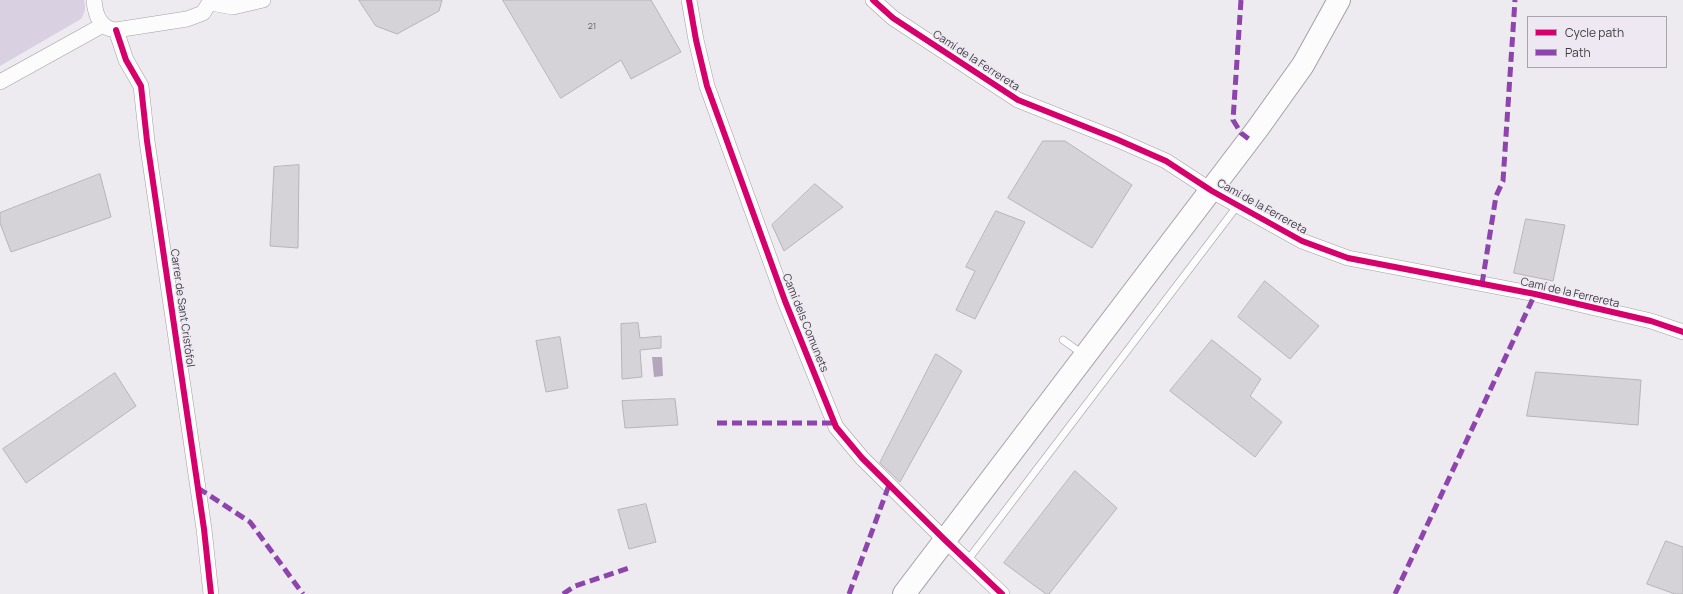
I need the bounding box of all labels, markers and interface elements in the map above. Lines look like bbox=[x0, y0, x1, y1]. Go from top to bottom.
legend bbox=[1527, 16, 1667, 68]
house number: 21 bbox=[588, 21, 596, 31]
text: Cycle path bbox=[1565, 24, 1624, 41]
street label: Camí de la Ferrereta bbox=[930, 28, 1022, 94]
text: Path bbox=[1565, 44, 1591, 61]
street label: Camí de la Ferrereta bbox=[1215, 177, 1309, 237]
street label: Carrer de Sant Cristòfol bbox=[167, 248, 197, 368]
street label: Camí dels Comunets bbox=[779, 272, 831, 374]
street label: Camí de la Ferrereta bbox=[1519, 275, 1621, 311]

